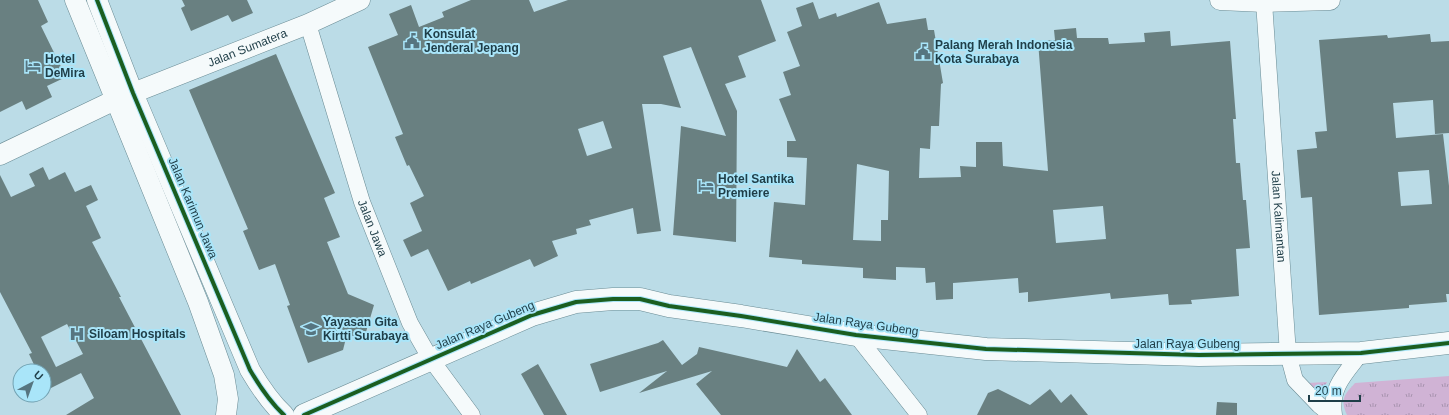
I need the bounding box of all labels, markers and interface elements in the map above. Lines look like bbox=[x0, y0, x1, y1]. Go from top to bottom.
street label: Jalan Sumatera bbox=[206, 26, 289, 70]
place label: Konsulat Jenderal Jepang bbox=[424, 27, 519, 55]
public building icon: Konsulat Jenderal Jepang bbox=[403, 32, 421, 50]
place label: Palang Merah Indonesia Kota Surabaya bbox=[935, 38, 1073, 66]
public building icon: Palang Merah Indonesia Kota Surabaya bbox=[914, 43, 932, 61]
place label: Hotel DeMira bbox=[45, 52, 85, 80]
hotel icon: Hotel DeMira bbox=[24, 57, 42, 75]
street label: Jalan Karimun Jawa bbox=[165, 156, 221, 261]
street label: Jalan Kalimantan bbox=[1269, 170, 1289, 263]
place label: Hotel Santika Premiere bbox=[718, 172, 794, 200]
hotel icon: Hotel Santika Premiere bbox=[697, 177, 715, 195]
street label: Jalan Jawa bbox=[355, 197, 390, 259]
street label: Jalan Raya Gubeng bbox=[433, 298, 537, 352]
street label: Jalan Raya Gubeng bbox=[813, 310, 919, 338]
place label: Yayasan Gita Kirtti Surabaya bbox=[323, 315, 409, 343]
school or university icon: Yayasan Gita Kirtti Surabaya bbox=[302, 320, 320, 338]
hospital icon: Siloam Hospitals bbox=[68, 325, 86, 343]
place label: Siloam Hospitals bbox=[89, 327, 186, 341]
street label: Jalan Raya Gubeng bbox=[1134, 337, 1240, 351]
north arrow bbox=[12, 363, 52, 403]
text: U bbox=[32, 368, 46, 383]
scale bar bbox=[1309, 377, 1360, 403]
text: 20 m bbox=[1315, 384, 1342, 398]

